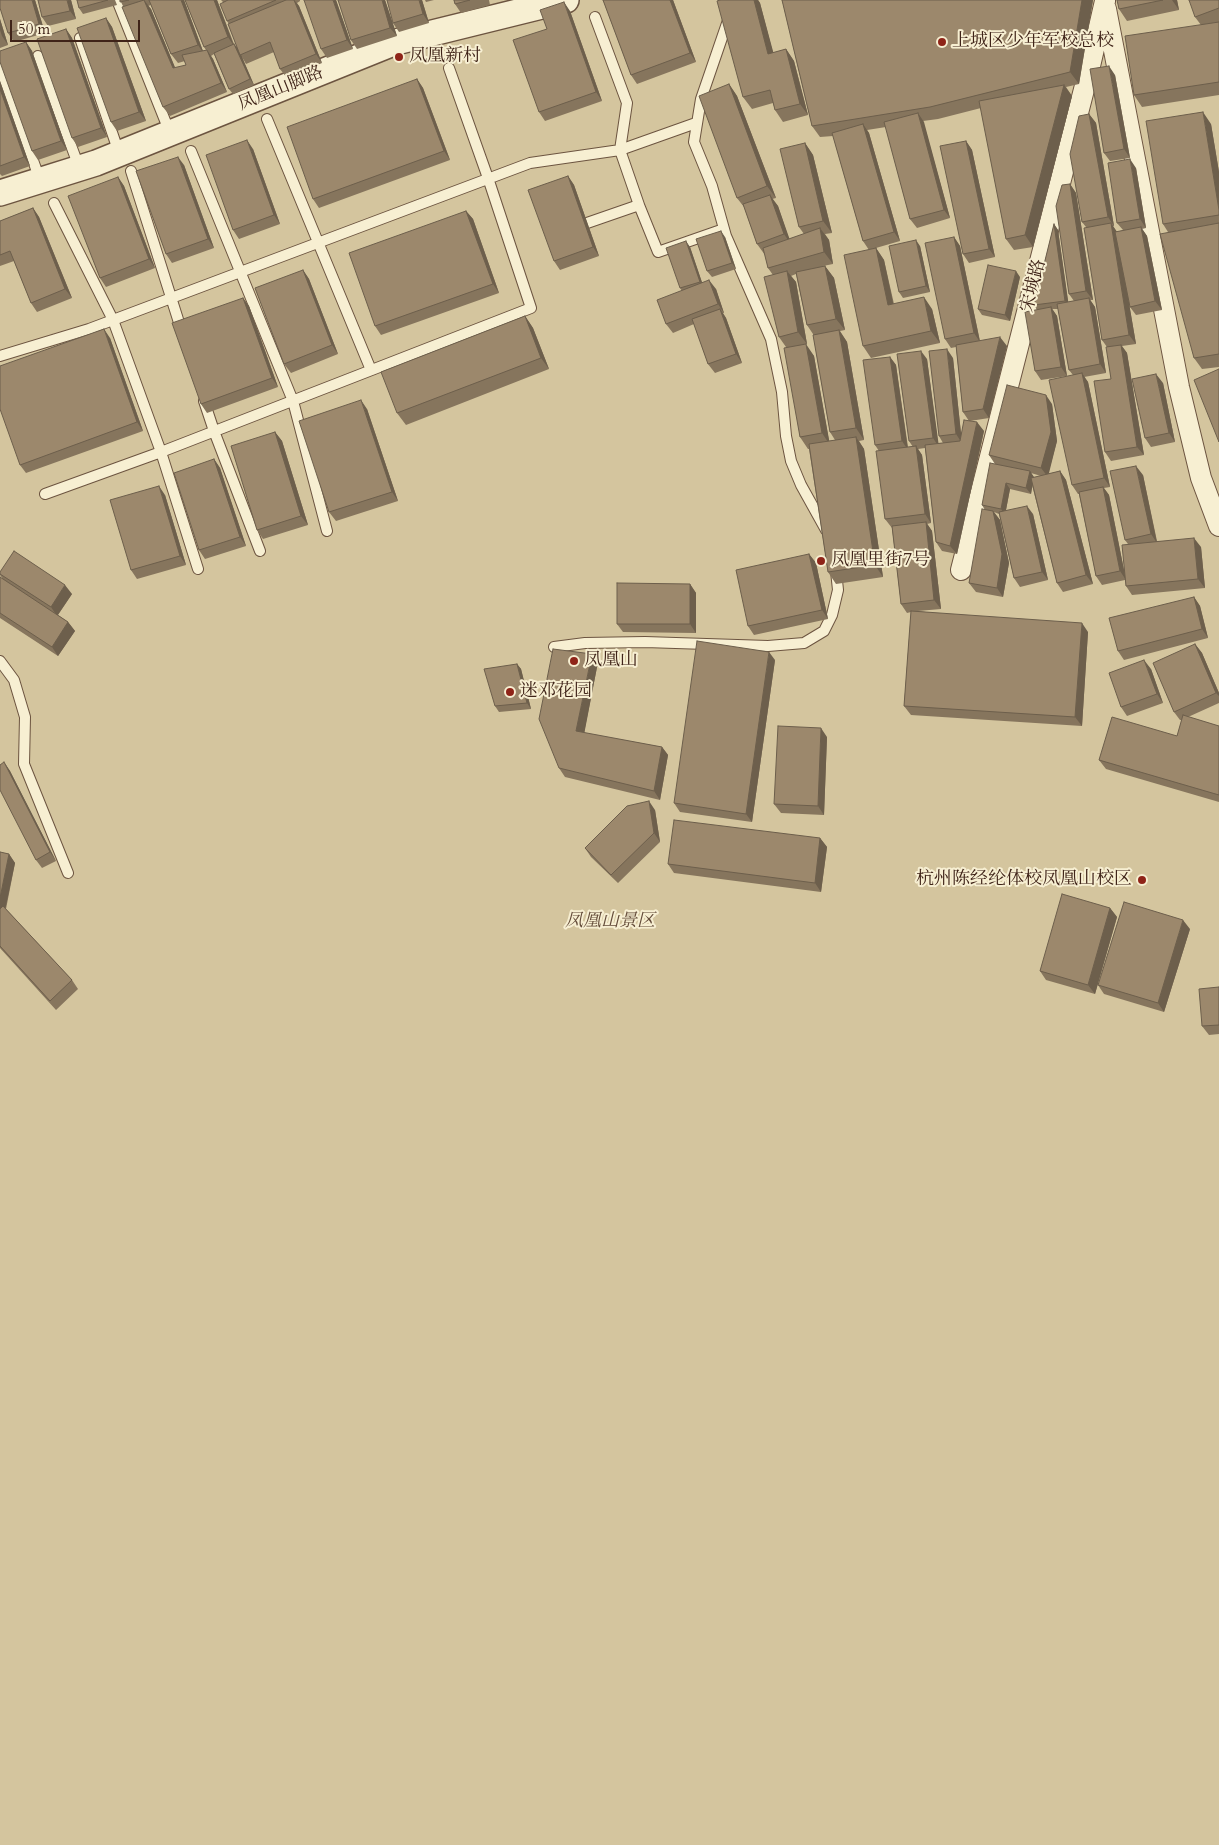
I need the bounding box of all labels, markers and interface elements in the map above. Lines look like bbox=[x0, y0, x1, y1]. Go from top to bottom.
scale bar bbox=[12, 10, 142, 42]
text: 50 m bbox=[18, 19, 50, 39]
place label: 上城区少年军校总校 bbox=[952, 31, 1114, 53]
marker: 上城区少年军校总校 bbox=[936, 36, 948, 48]
place label: 凤凰新村 bbox=[409, 46, 481, 68]
marker: 凤凰新村 bbox=[393, 51, 405, 63]
street label: 凤凰山脚路 bbox=[235, 62, 327, 116]
street label: 宋城路 bbox=[1017, 257, 1051, 315]
place label: 凤凰里街7号 bbox=[831, 550, 930, 572]
marker: 凤凰里街7号 bbox=[815, 555, 827, 567]
place label: 凤凰山 bbox=[584, 650, 638, 672]
marker: 凤凰山 bbox=[568, 655, 580, 667]
place label: 迷邓花园 bbox=[520, 681, 592, 703]
marker: 迷邓花园 bbox=[504, 686, 516, 698]
place label: 杭州陈经纶体校凤凰山校区 bbox=[916, 869, 1132, 891]
marker: 杭州陈经纶体校凤凰山校区 bbox=[1136, 874, 1148, 886]
park label: 凤凰山景区 bbox=[565, 911, 655, 933]

